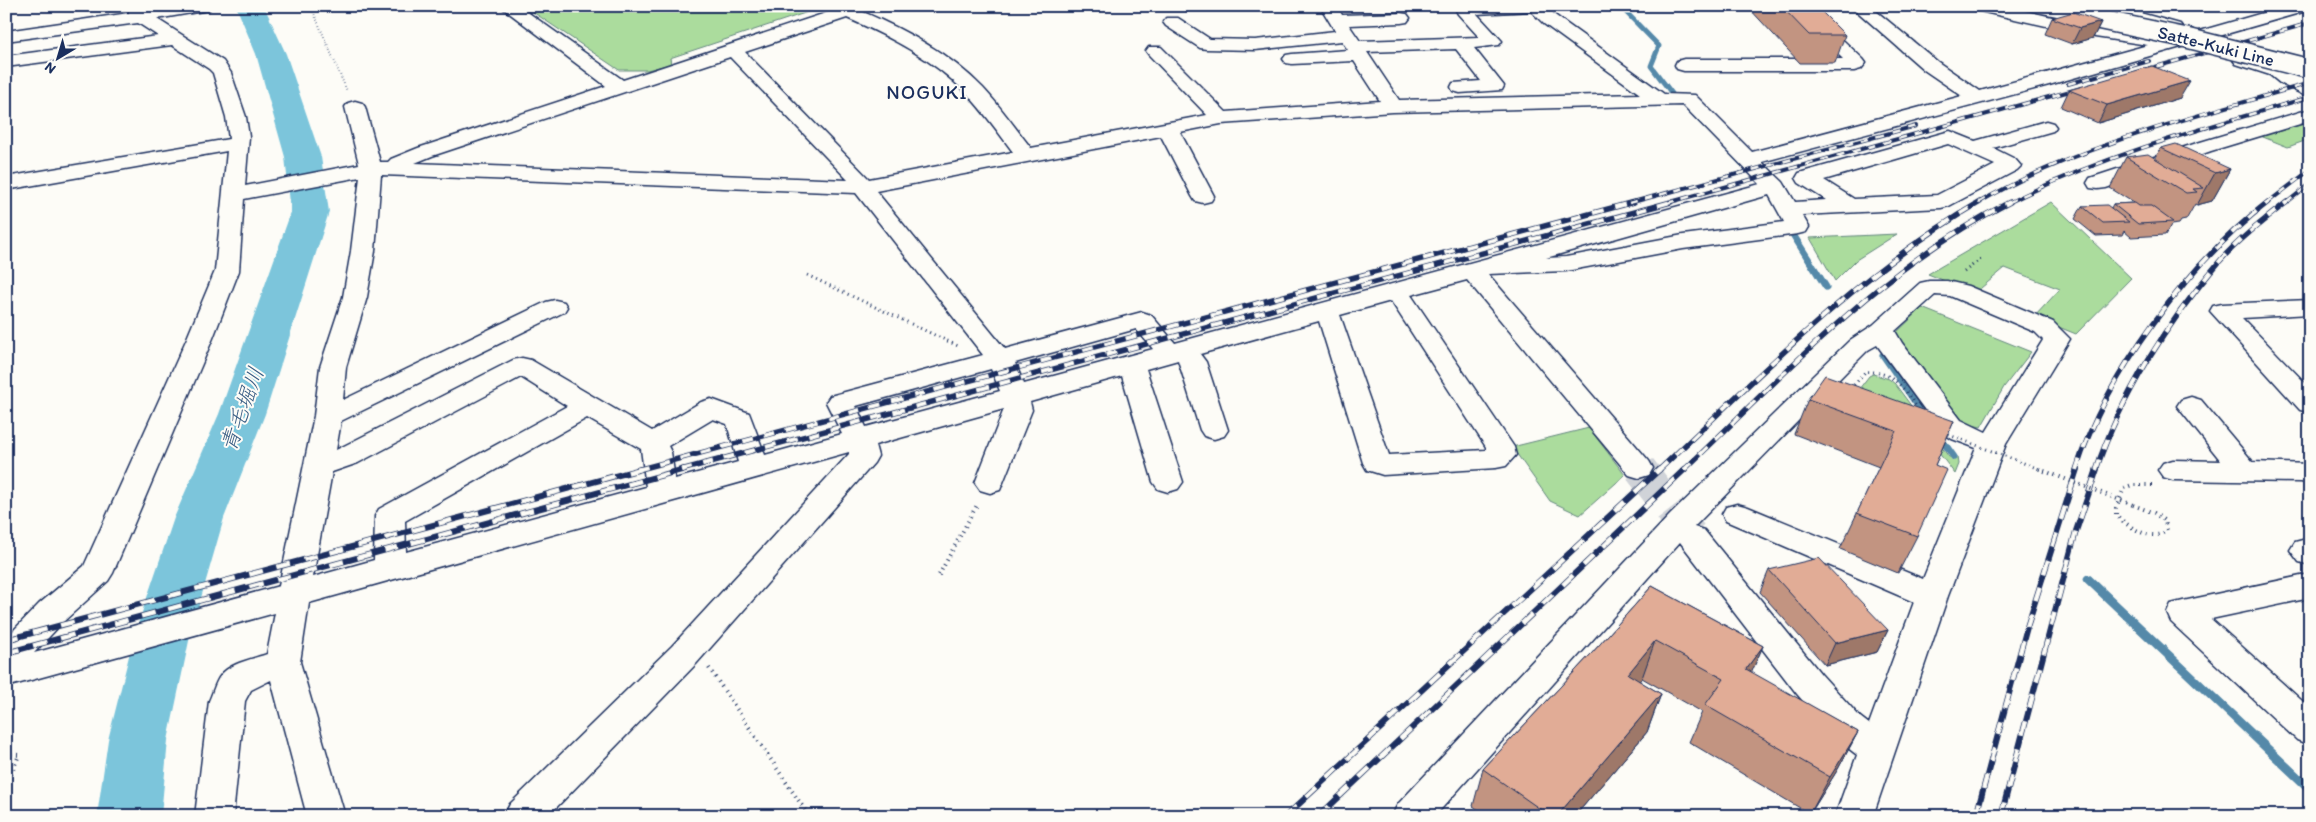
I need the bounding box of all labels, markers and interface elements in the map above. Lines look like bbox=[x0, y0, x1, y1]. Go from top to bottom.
street label: Satte-Kuki Line bbox=[2155, 21, 2277, 71]
north arrow bbox=[32, 32, 82, 82]
text: N bbox=[41, 58, 59, 77]
district label: NOGUKI bbox=[886, 80, 968, 104]
water label: 青毛堀川 bbox=[214, 363, 270, 455]

